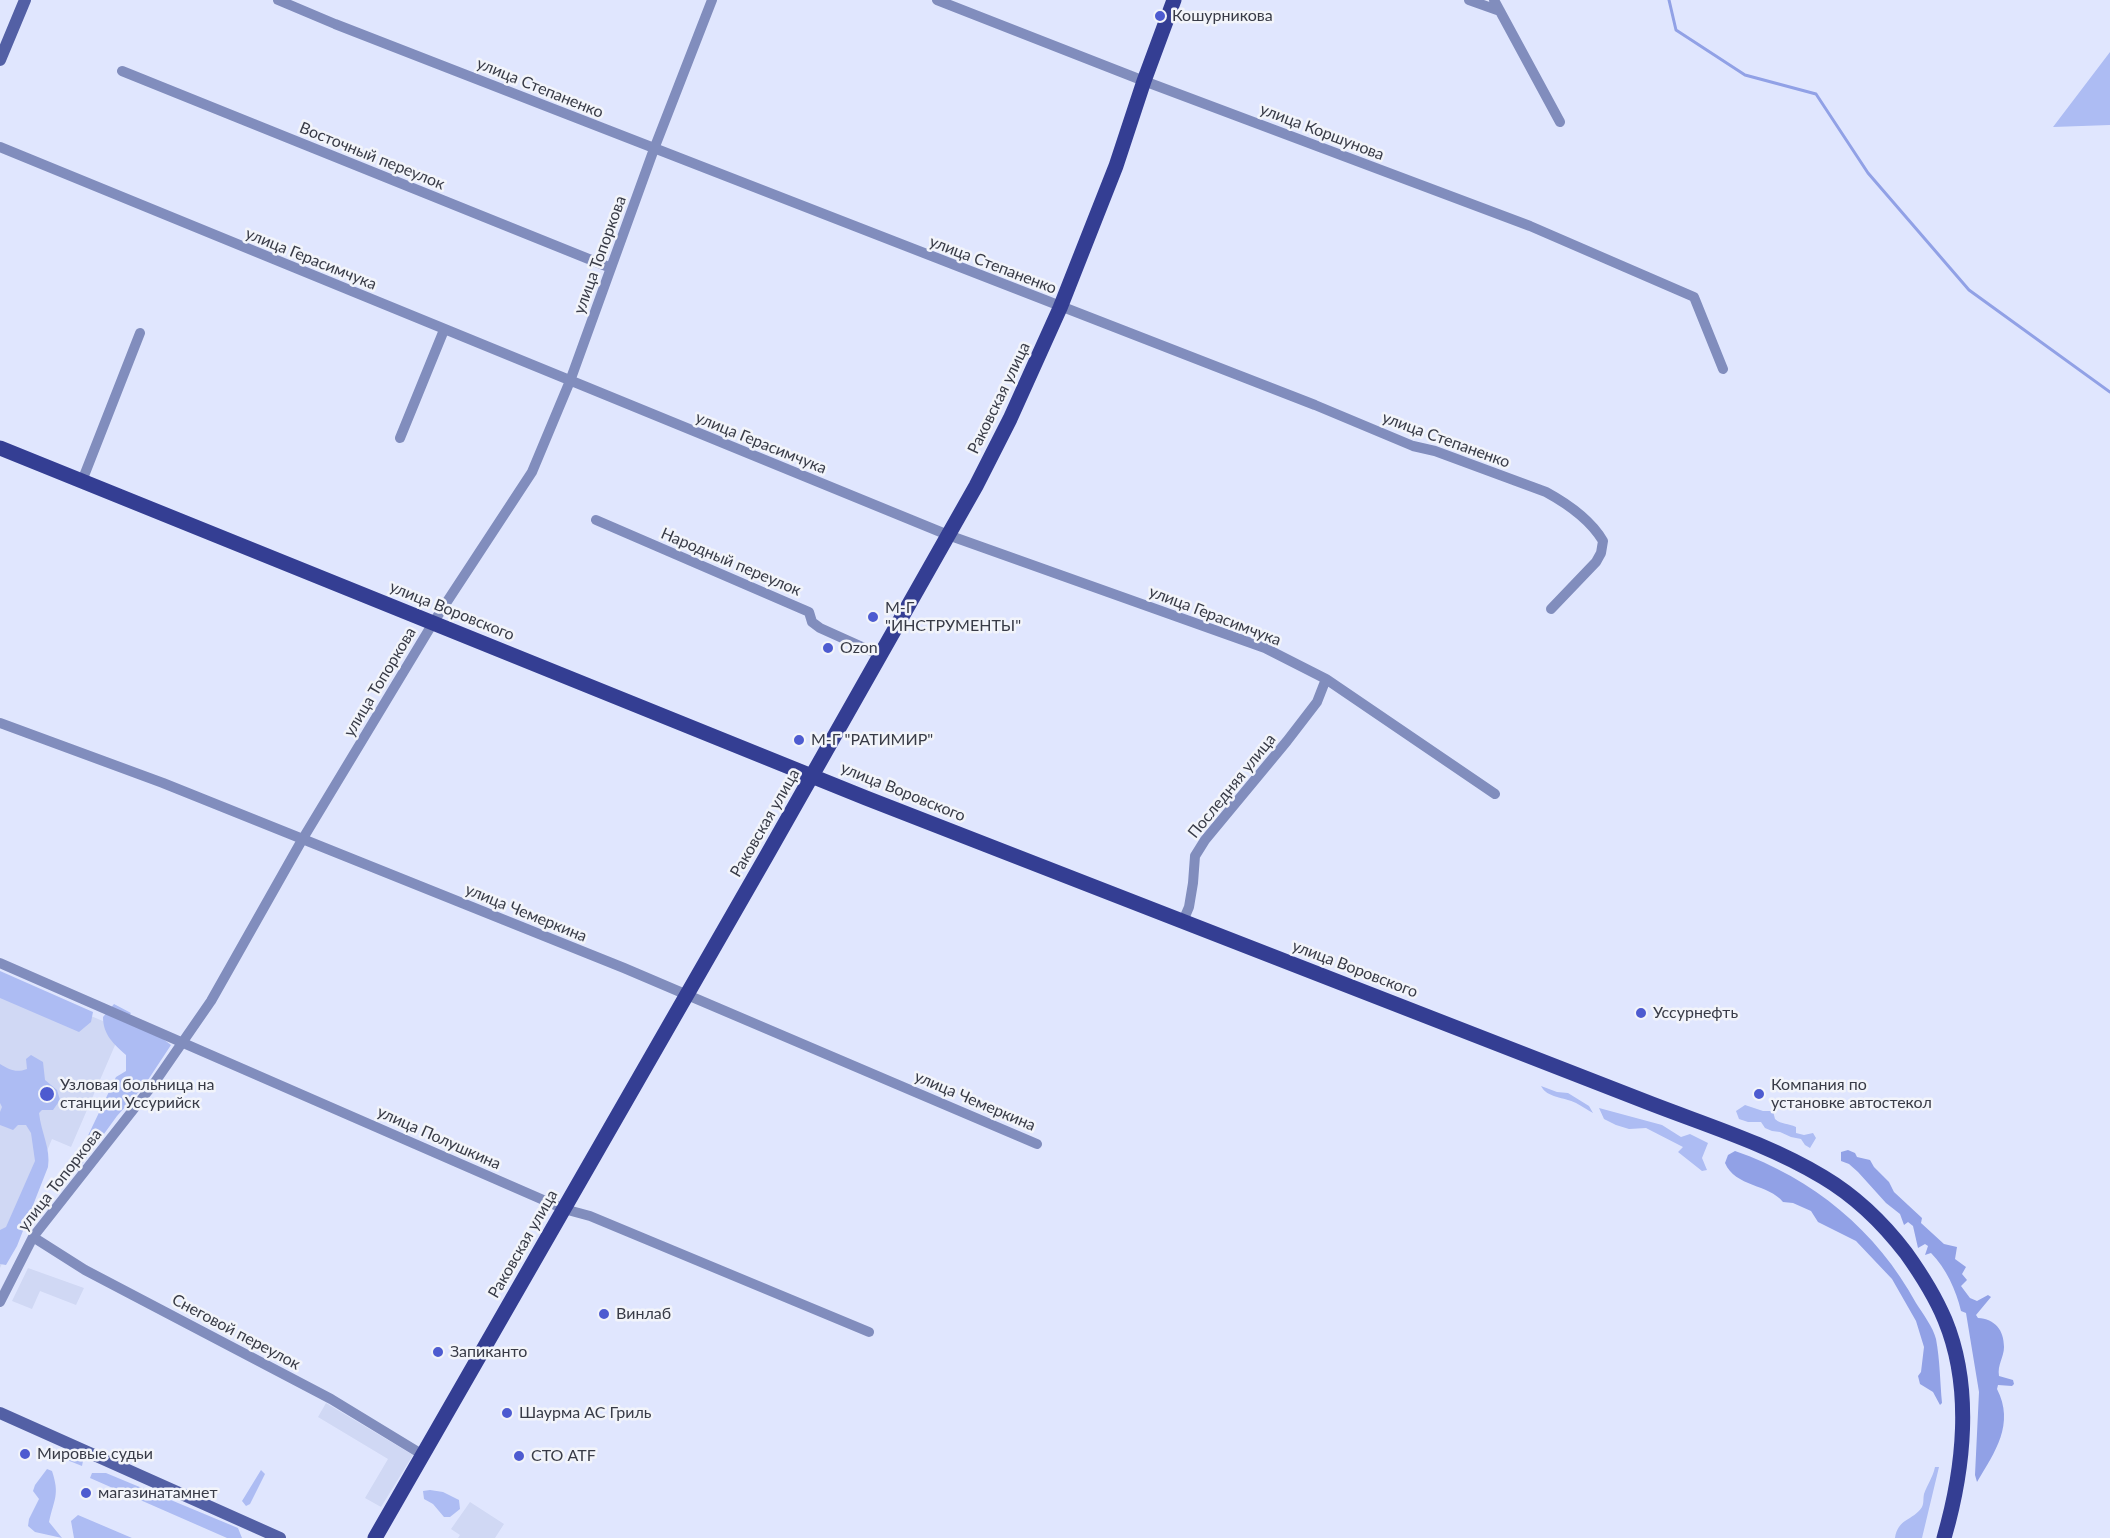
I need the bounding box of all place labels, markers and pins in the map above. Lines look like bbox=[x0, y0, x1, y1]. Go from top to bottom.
place label: Кошурникова bbox=[1172, 6, 1273, 26]
marker: Кошурникова bbox=[1153, 9, 1167, 23]
place label: М-Г "ИНСТРУМЕНТЫ" bbox=[885, 598, 1021, 636]
marker: М-Г "ИНСТРУМЕНТЫ" bbox=[866, 610, 880, 624]
place label: Ozon bbox=[840, 638, 878, 658]
marker: Ozon bbox=[821, 641, 835, 655]
place label: М-Г "РАТИМИР" bbox=[811, 730, 933, 750]
marker: М-Г "РАТИМИР" bbox=[792, 733, 806, 747]
place label: Уссурнефть bbox=[1653, 1003, 1738, 1023]
marker: Уссурнефть bbox=[1634, 1006, 1648, 1020]
place label: Узловая больница на станции Уссурийск bbox=[60, 1075, 214, 1113]
place label: Компания по установке автостекол bbox=[1771, 1075, 1932, 1113]
marker: Узловая больница на станции Уссурийск bbox=[38, 1085, 56, 1103]
marker: Компания по установке автостекол bbox=[1752, 1087, 1766, 1101]
place label: Винлаб bbox=[616, 1304, 671, 1324]
marker: Винлаб bbox=[597, 1307, 611, 1321]
place label: Запиканто bbox=[450, 1342, 527, 1362]
marker: Запиканто bbox=[431, 1345, 445, 1359]
place label: Шаурма АС Гриль bbox=[519, 1403, 652, 1423]
marker: Шаурма АС Гриль bbox=[500, 1406, 514, 1420]
place label: Мировые судьи bbox=[37, 1444, 153, 1464]
place label: СТО ATF bbox=[531, 1446, 596, 1466]
marker: Мировые судьи bbox=[18, 1447, 32, 1461]
marker: СТО ATF bbox=[512, 1449, 526, 1463]
place label: магазинатамнет bbox=[98, 1483, 218, 1503]
marker: магазинатамнет bbox=[79, 1486, 93, 1500]

